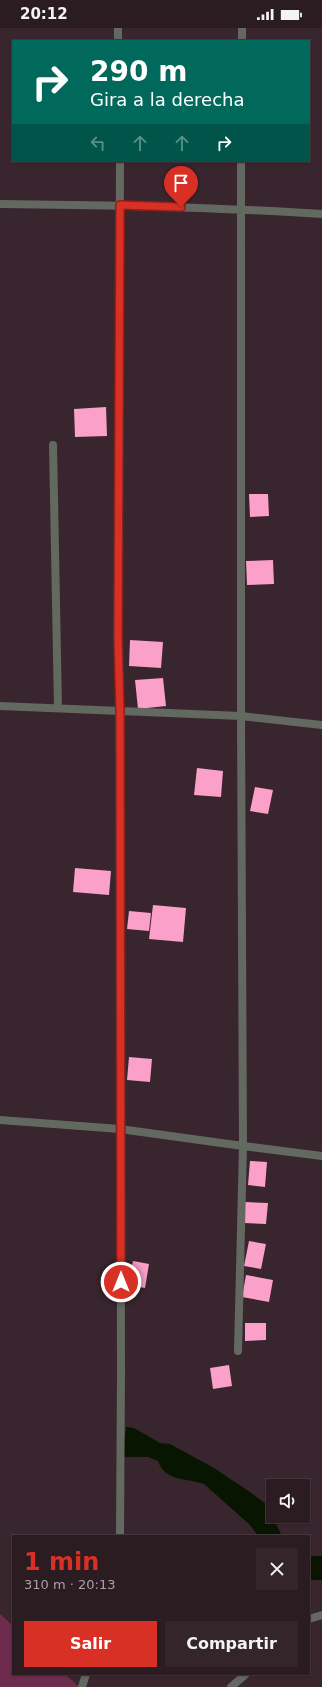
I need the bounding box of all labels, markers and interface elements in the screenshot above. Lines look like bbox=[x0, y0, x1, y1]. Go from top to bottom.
text: 20:12 bbox=[20, 5, 68, 23]
text: 290 m bbox=[90, 55, 187, 88]
icon: right bbox=[24, 56, 76, 108]
text: Gira a la derecha bbox=[90, 89, 245, 110]
icon: left bbox=[87, 132, 109, 154]
icon: ahead bbox=[129, 132, 151, 154]
icon: ahead bbox=[171, 132, 193, 154]
icon: right bbox=[213, 132, 235, 154]
pin bbox=[164, 166, 198, 207]
icon: arrive bbox=[170, 172, 192, 194]
position arrow bbox=[100, 1261, 142, 1303]
map controls bbox=[266, 1479, 310, 1523]
button: sound bbox=[266, 1479, 310, 1523]
text: 1 min bbox=[24, 1548, 99, 1576]
button: close bbox=[256, 1548, 298, 1590]
text: 310 m · 20:13 bbox=[24, 1577, 115, 1592]
button: Salir bbox=[24, 1621, 157, 1667]
button: Compartir bbox=[165, 1621, 298, 1667]

